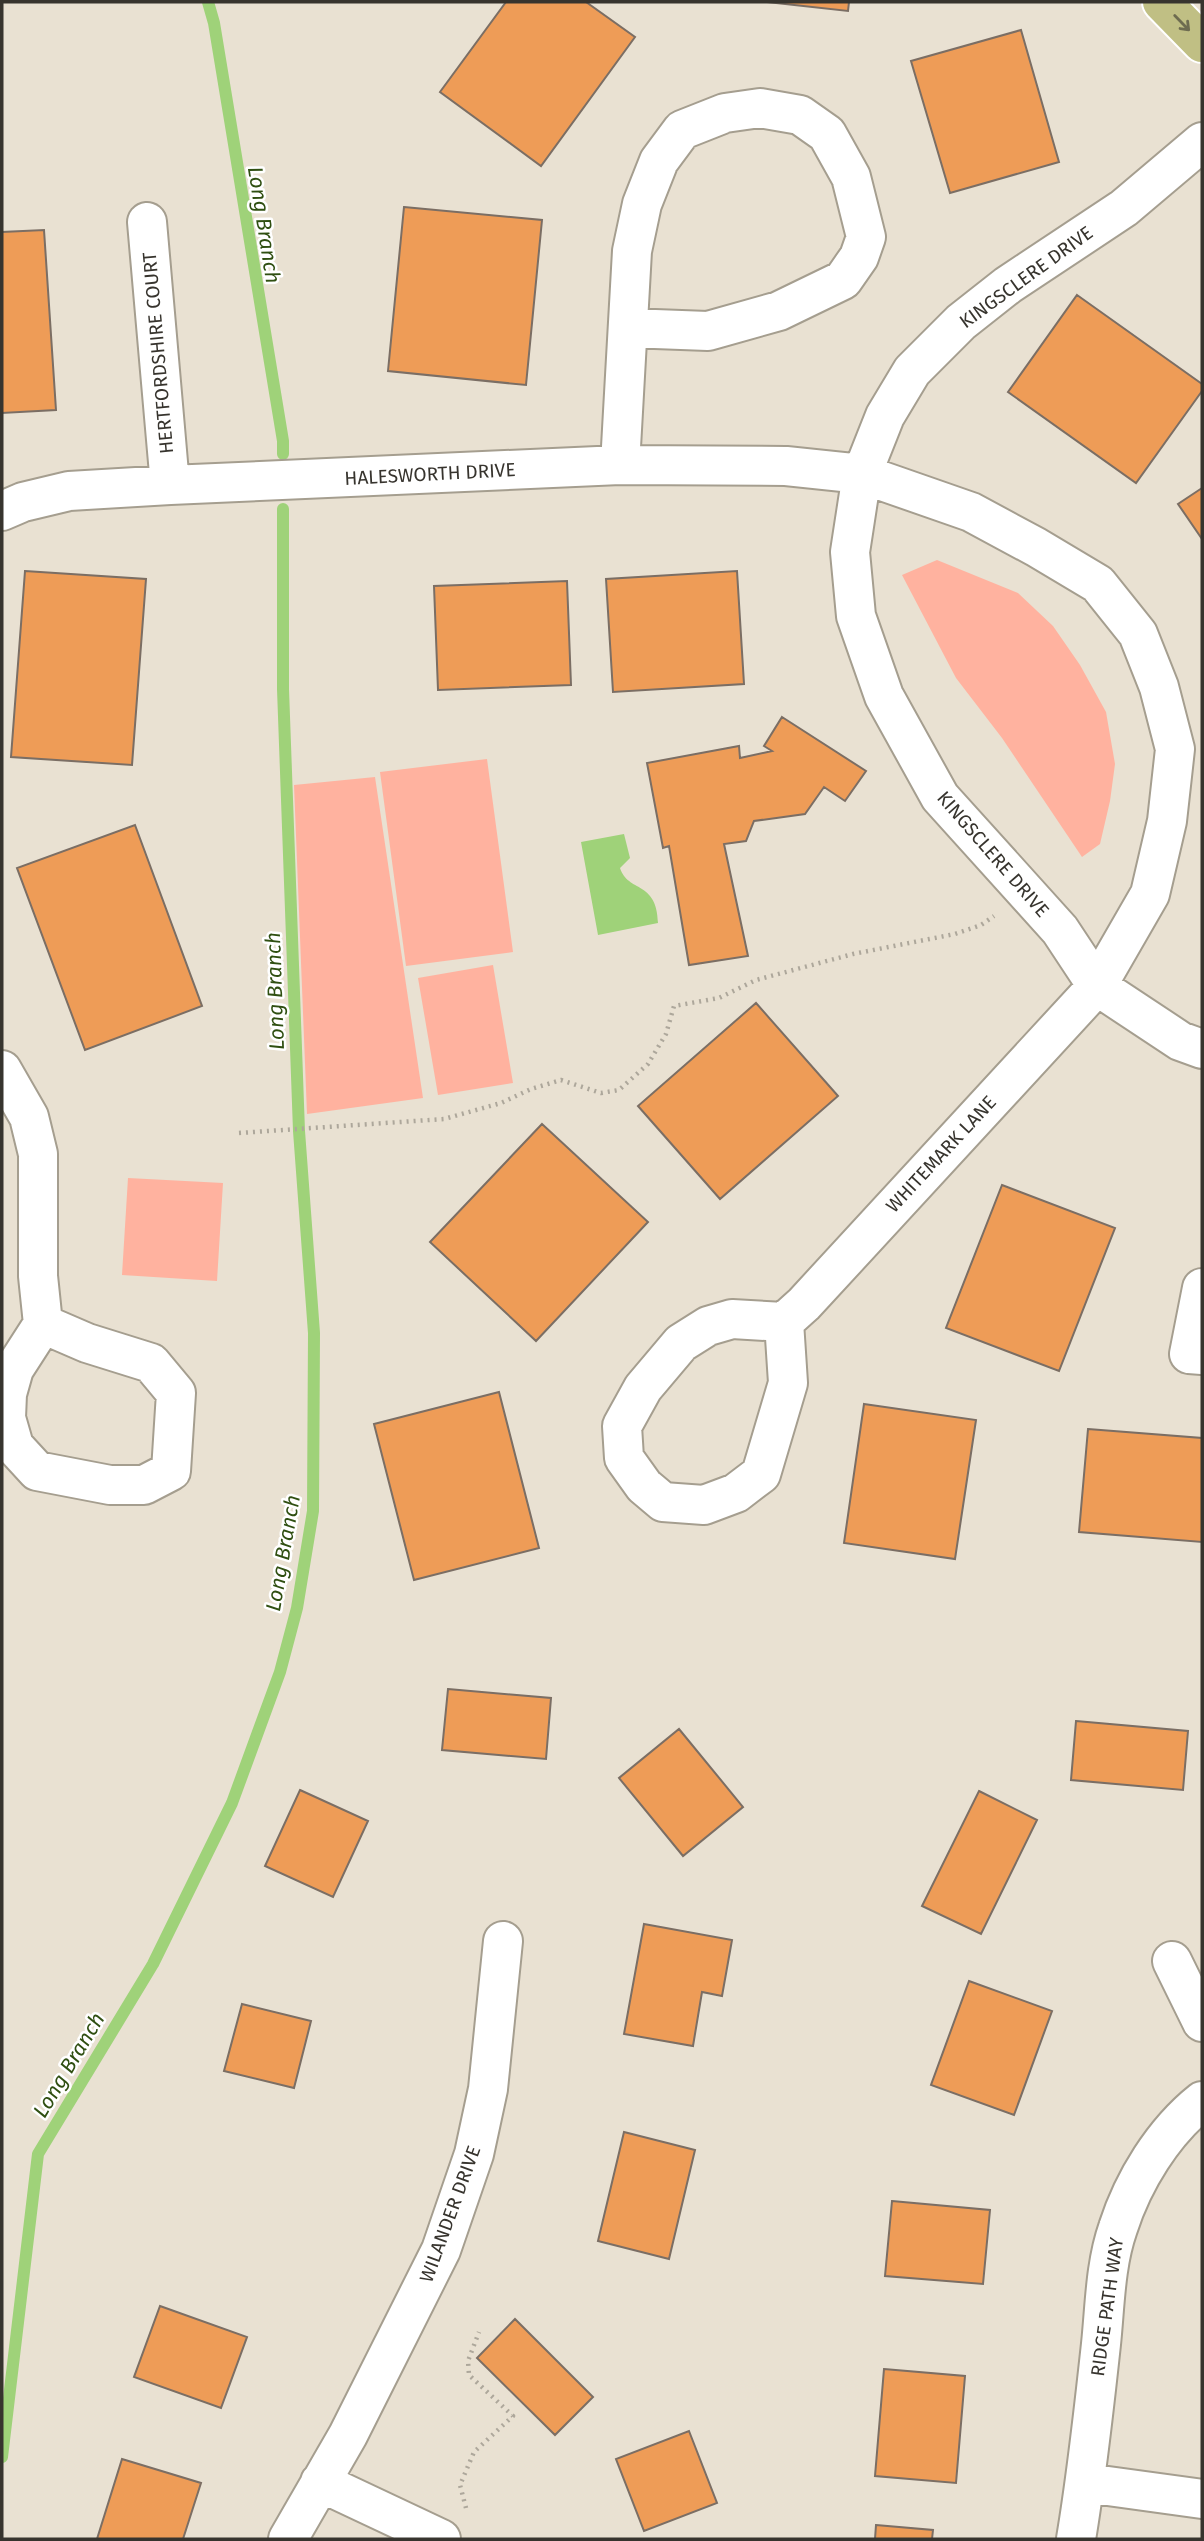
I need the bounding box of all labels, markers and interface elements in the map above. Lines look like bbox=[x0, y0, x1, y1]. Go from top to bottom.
one-way arrow bbox=[1173, 14, 1190, 31]
water label: Long Branch bbox=[242, 165, 286, 285]
street label: KINGSCLERE DRIVE bbox=[955, 221, 1097, 333]
street label: HERTFORDSHIRE COURT bbox=[138, 251, 178, 455]
street label: HALESWORTH DRIVE bbox=[344, 458, 516, 490]
street label: KINGSCLERE DRIVE bbox=[932, 786, 1054, 922]
water label: Long Branch bbox=[260, 932, 290, 1050]
street label: WHITEMARK LANE bbox=[881, 1091, 1001, 1217]
water label: Long Branch bbox=[260, 1493, 306, 1613]
water label: Long Branch bbox=[27, 2008, 111, 2122]
street label: WILANDER DRIVE bbox=[415, 2143, 485, 2285]
street label: RIDGE PATH WAY bbox=[1086, 2235, 1128, 2378]

